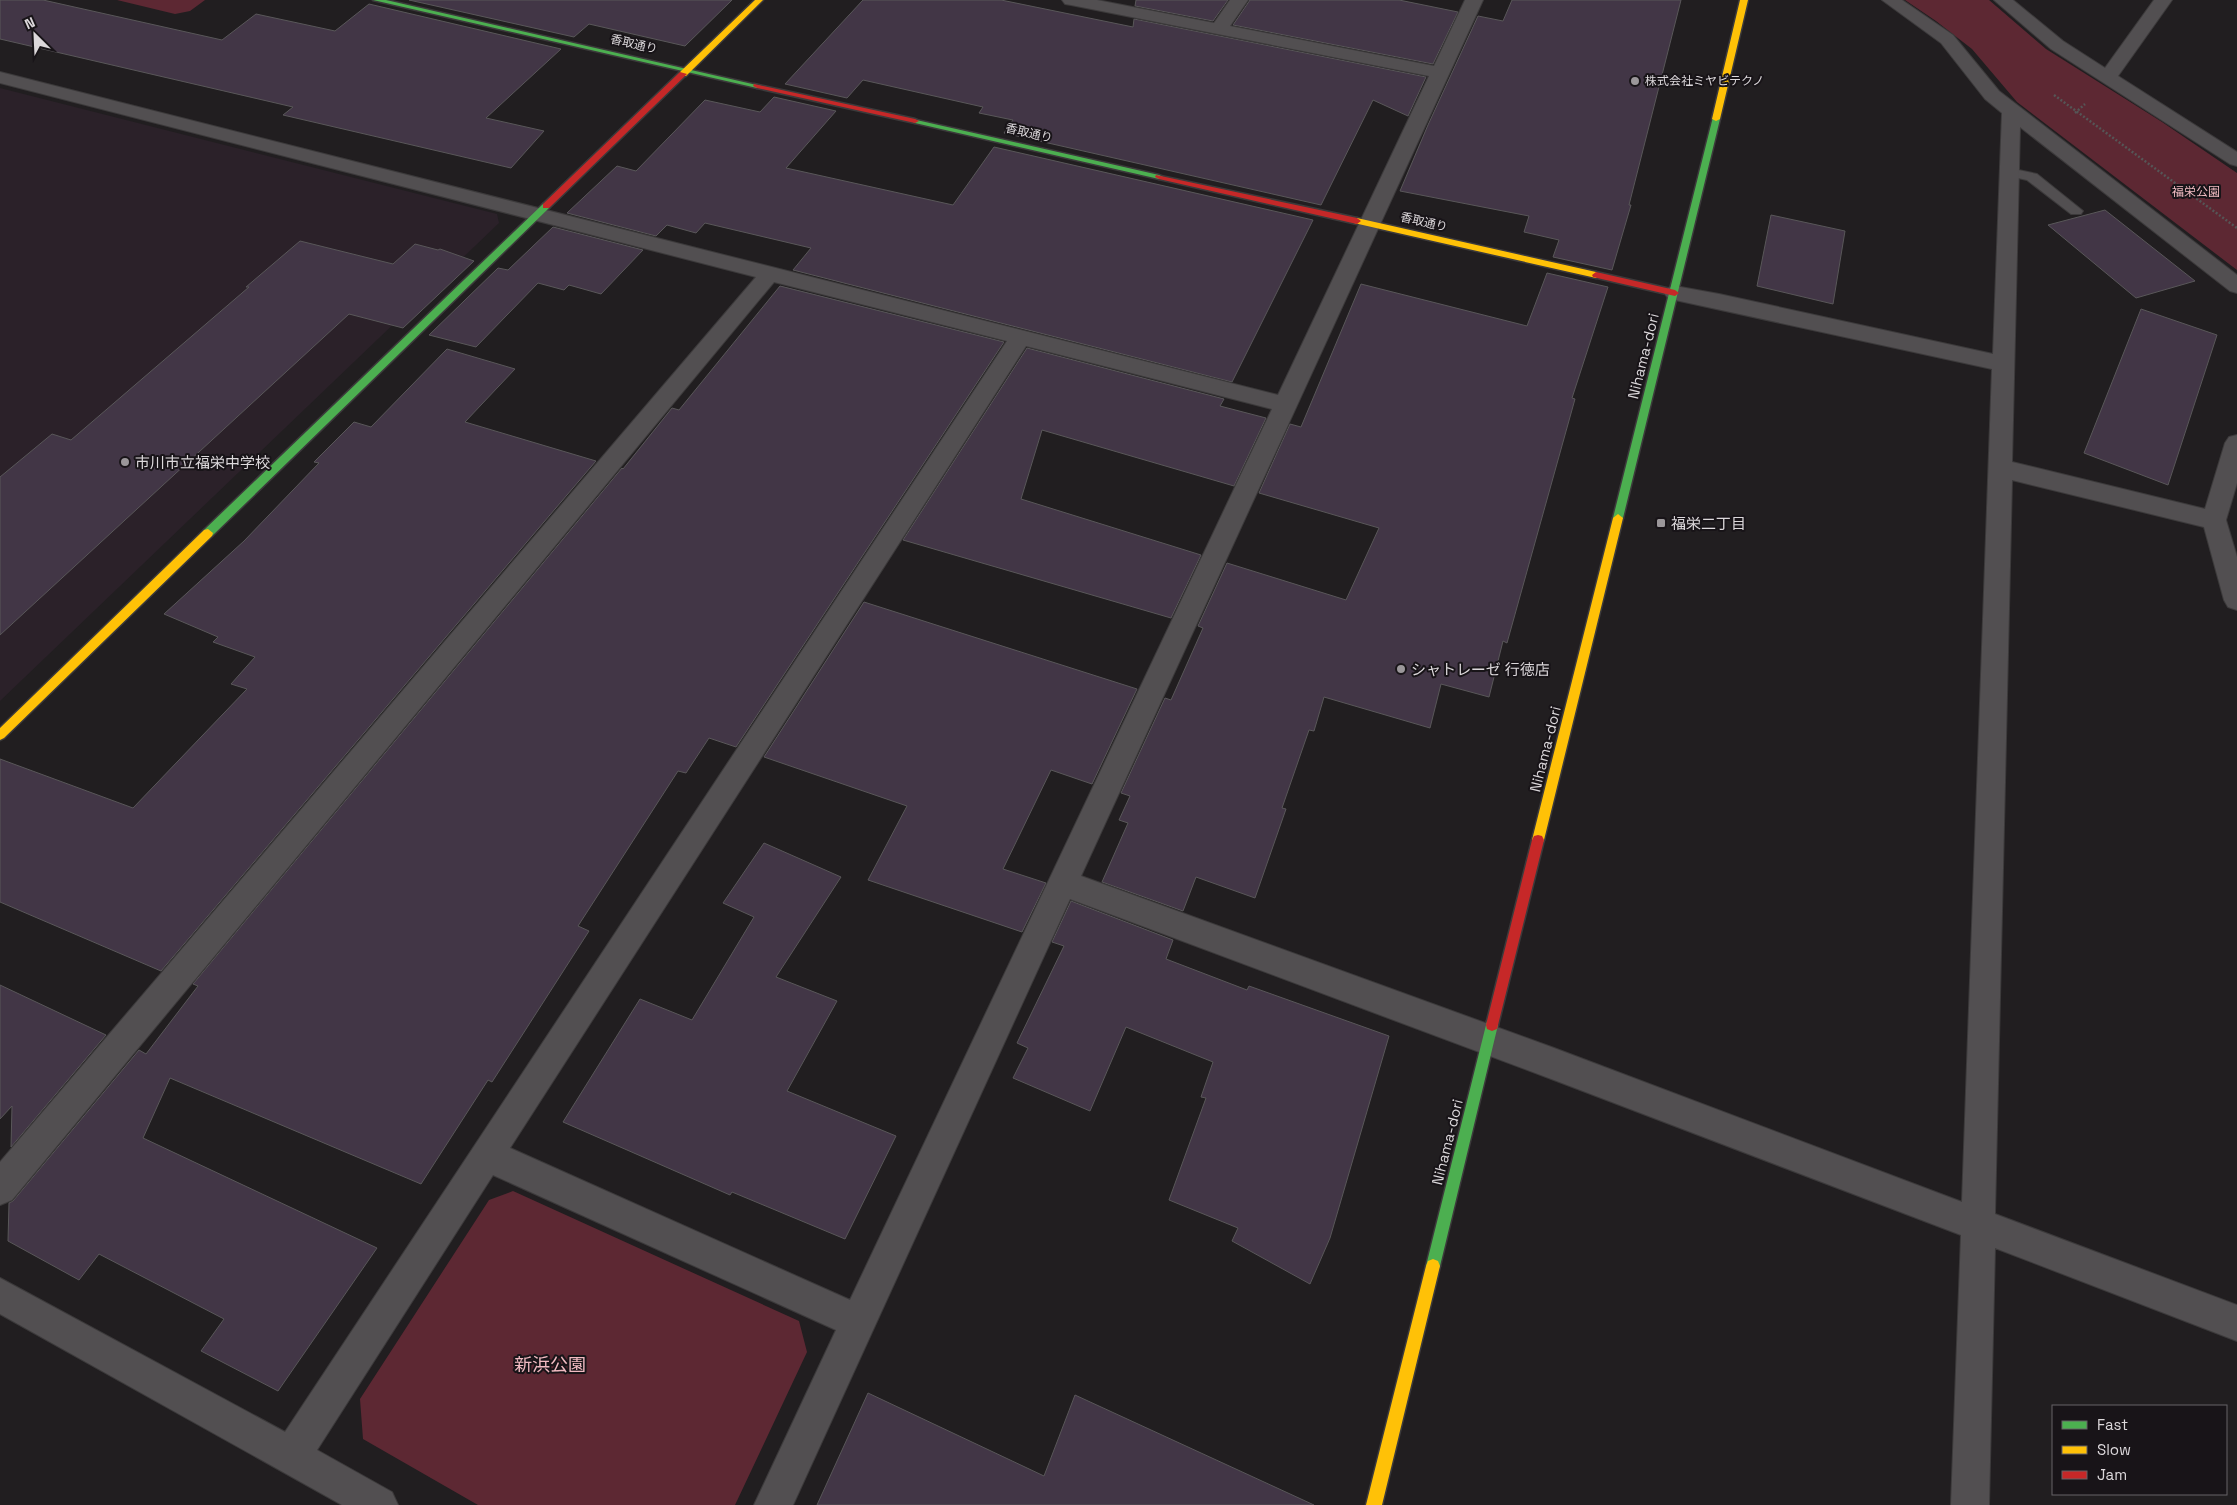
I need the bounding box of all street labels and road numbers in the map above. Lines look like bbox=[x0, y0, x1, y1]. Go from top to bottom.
street label: 香取通り bbox=[609, 31, 659, 57]
street label: 香取通り bbox=[1004, 120, 1054, 146]
street label: 香取通り bbox=[1399, 209, 1449, 235]
street label: Nihama-dori bbox=[1623, 311, 1663, 401]
street label: Nihama-dori bbox=[1525, 704, 1565, 794]
street label: Nihama-dori bbox=[1427, 1097, 1467, 1187]

